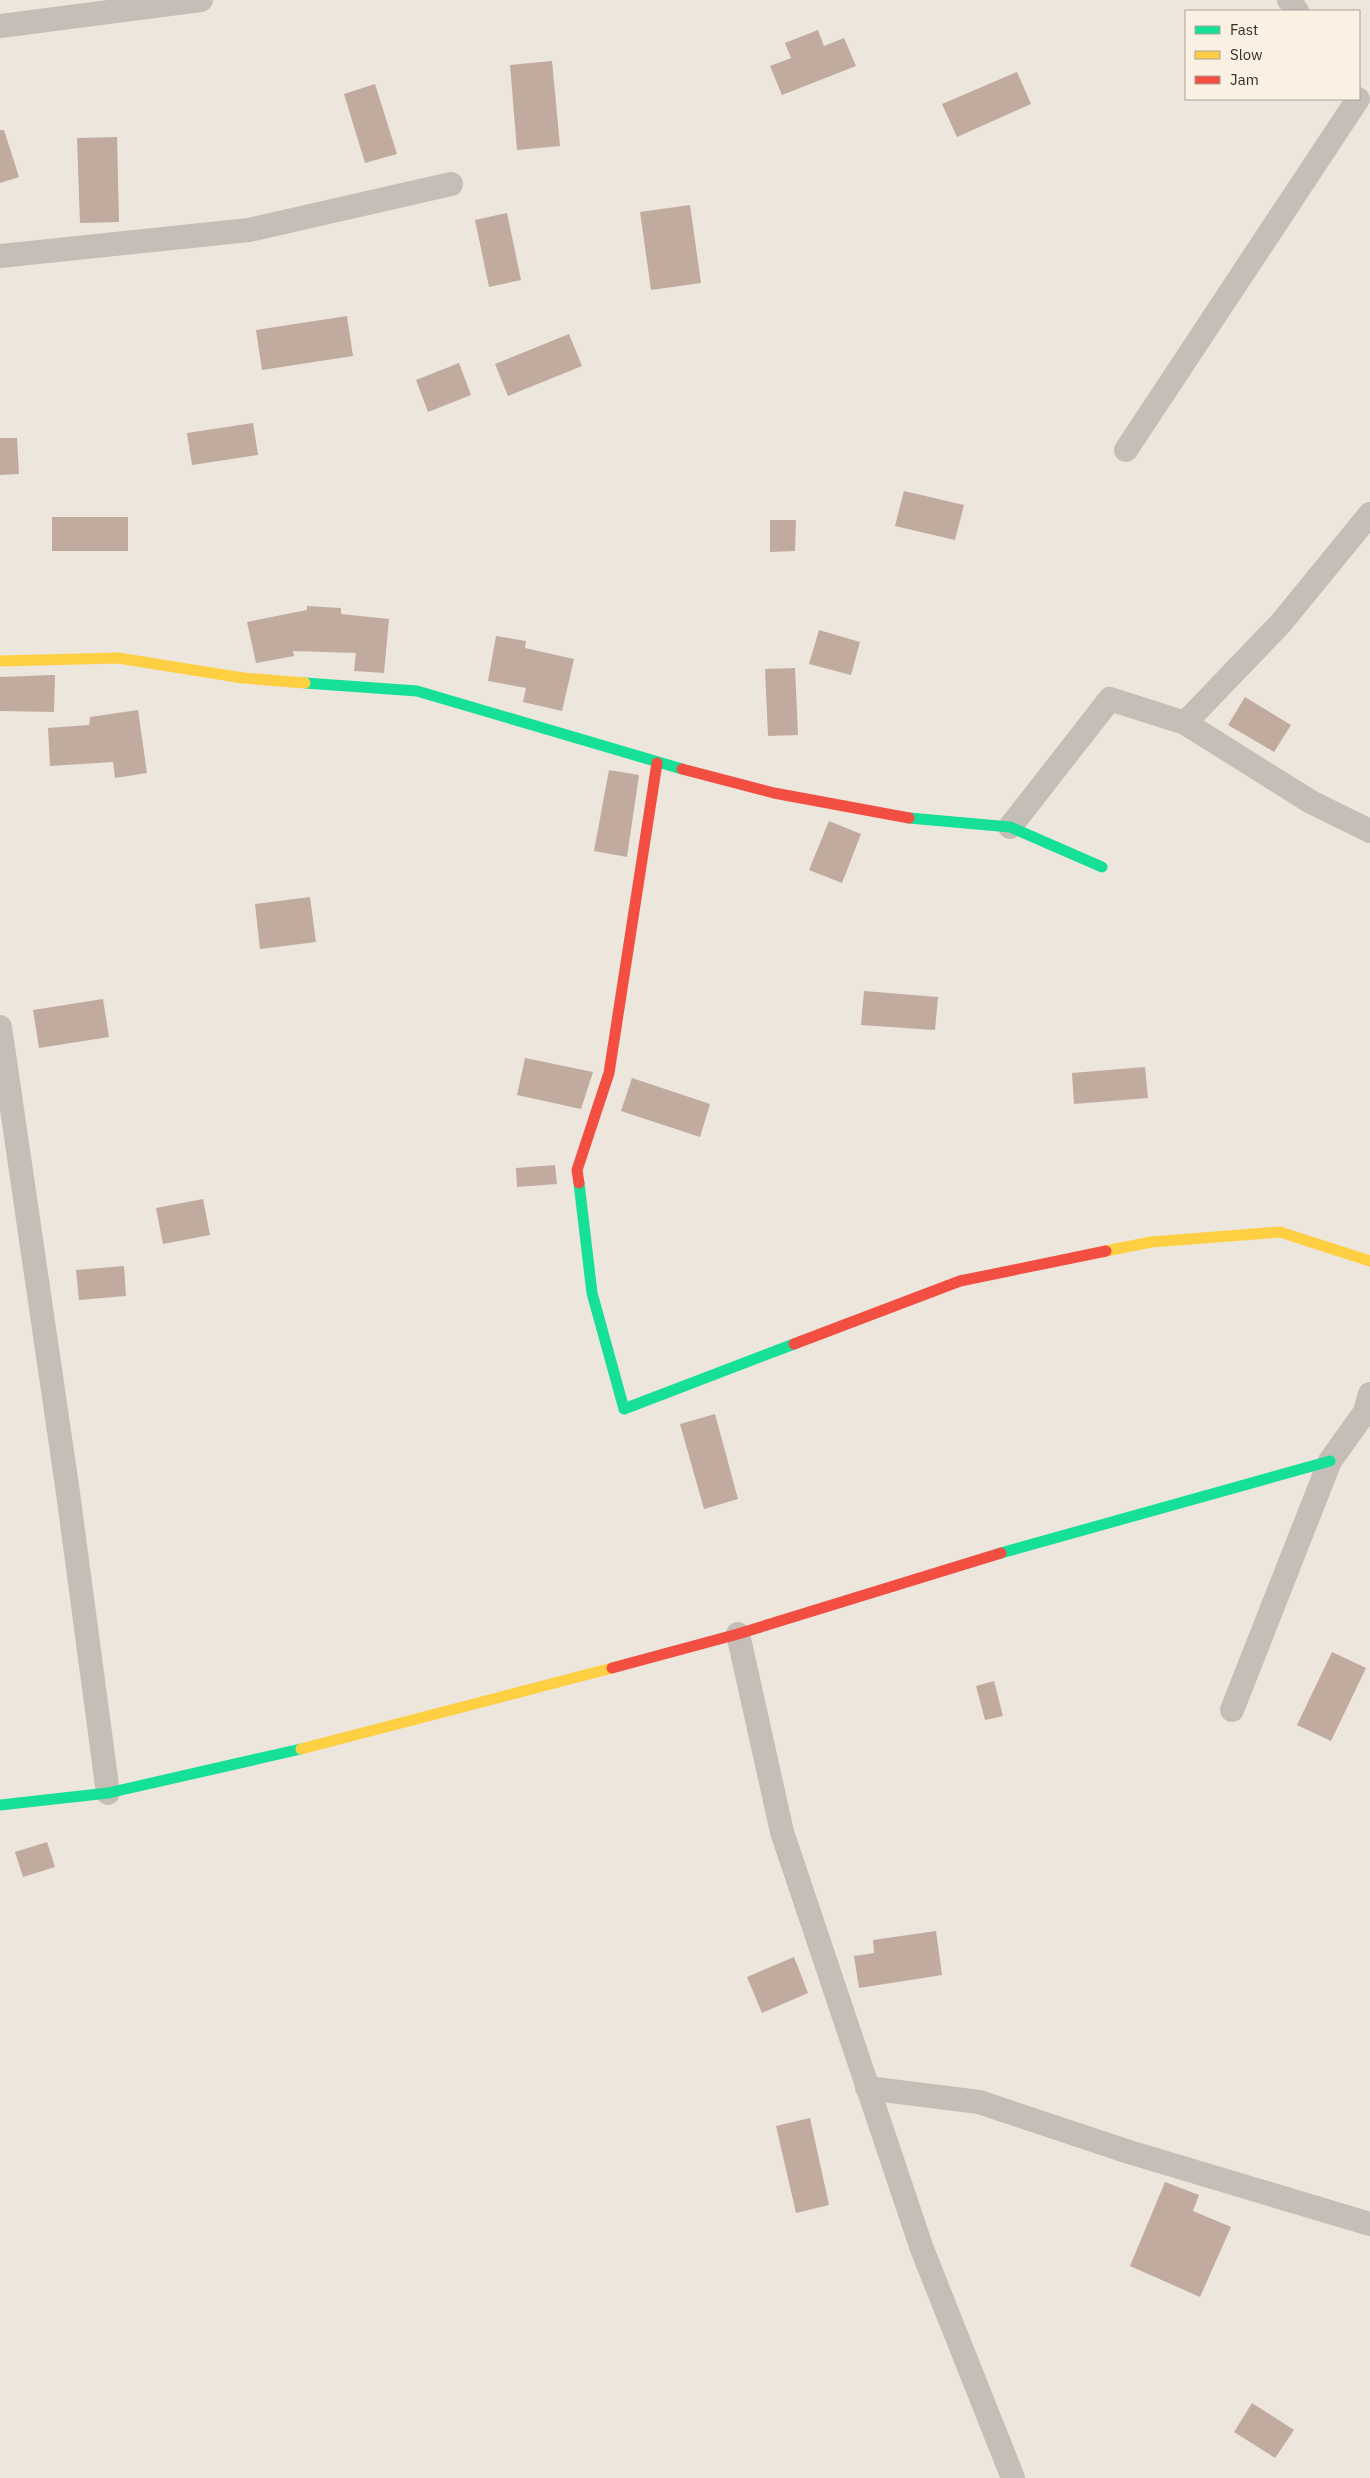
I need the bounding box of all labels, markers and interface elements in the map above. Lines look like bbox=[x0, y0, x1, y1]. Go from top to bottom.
legend bbox=[1185, 10, 1360, 100]
text: Fast bbox=[1230, 20, 1258, 39]
text: Slow bbox=[1230, 45, 1263, 64]
text: Jam bbox=[1230, 70, 1259, 89]

